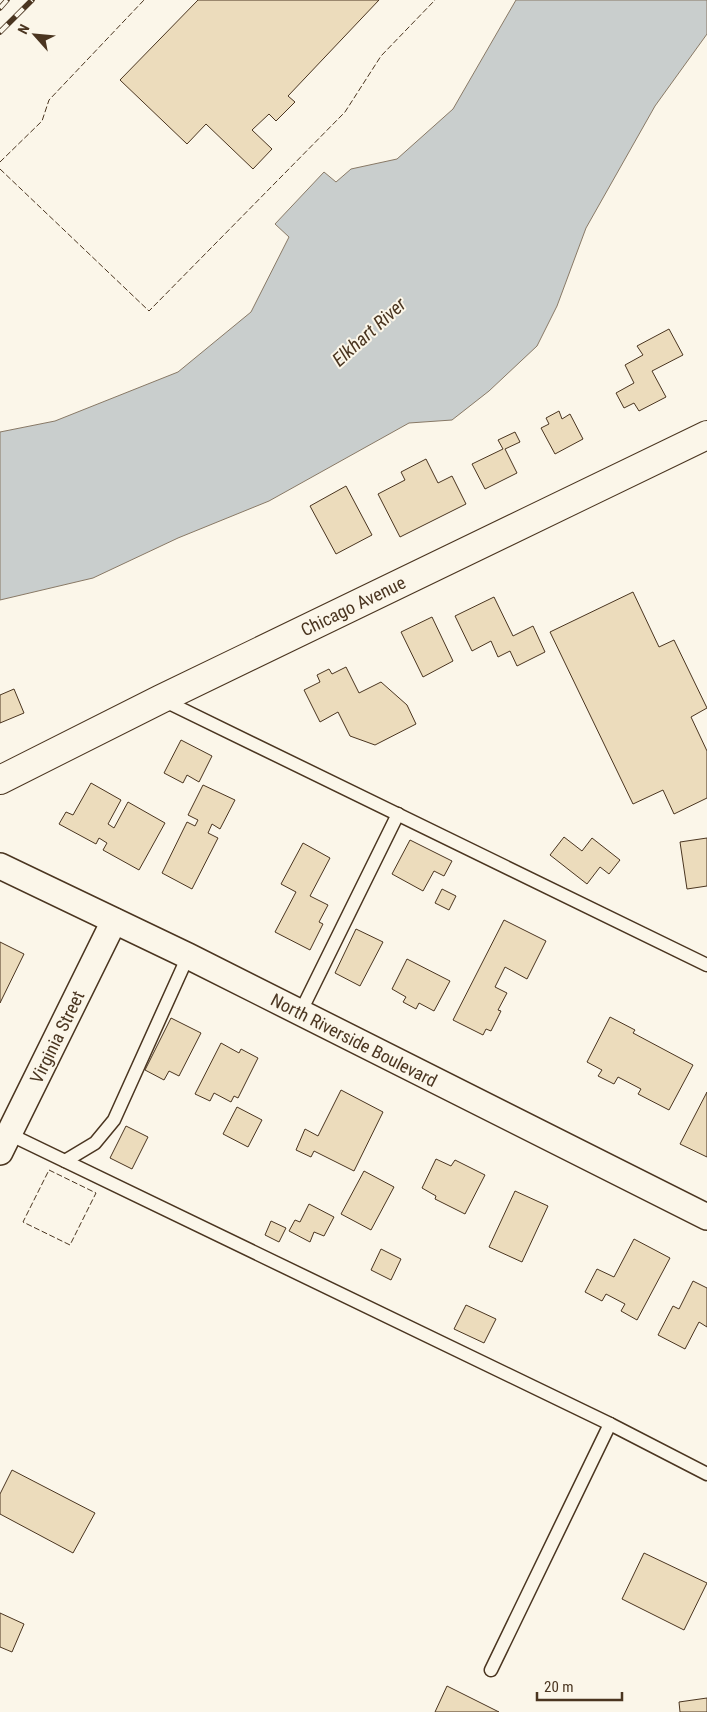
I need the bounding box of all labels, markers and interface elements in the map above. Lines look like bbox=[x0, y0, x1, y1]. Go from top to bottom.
north arrow bbox=[10, 10, 60, 60]
text: N bbox=[14, 22, 32, 37]
water label: Elkhart River bbox=[327, 293, 411, 371]
street label: Chicago Avenue bbox=[297, 572, 409, 640]
street label: Virginia Street bbox=[26, 987, 88, 1087]
street label: North Riverside Boulevard bbox=[267, 989, 441, 1091]
scale bar bbox=[537, 1670, 622, 1702]
text: 20 m bbox=[544, 1678, 574, 1696]

